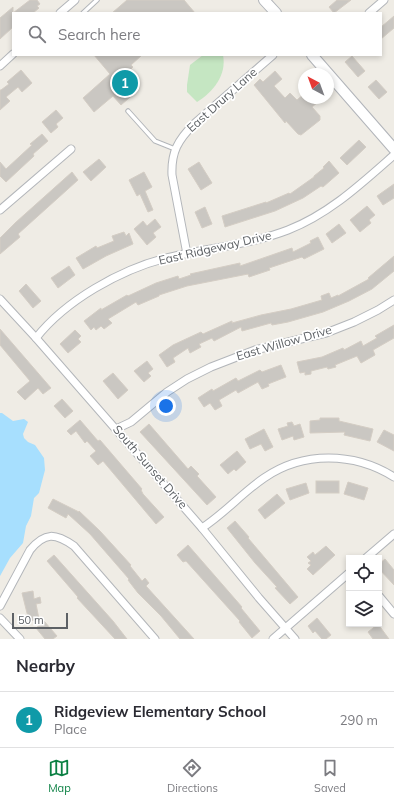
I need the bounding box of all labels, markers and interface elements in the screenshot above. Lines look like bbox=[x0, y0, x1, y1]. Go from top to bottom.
search box bbox=[12, 12, 382, 56]
icon: search bbox=[26, 23, 48, 45]
text: Search here bbox=[58, 25, 140, 44]
street label: East Drury Lane bbox=[184, 64, 260, 135]
pin: 1 bbox=[112, 68, 138, 98]
north arrow bbox=[298, 68, 334, 104]
street label: East Ridgeway Drive bbox=[157, 227, 273, 268]
street label: East Willow Drive bbox=[234, 322, 333, 363]
your location bbox=[156, 396, 176, 416]
street label: South Sunset Drive bbox=[110, 422, 191, 512]
map controls bbox=[346, 555, 382, 627]
button: locate bbox=[346, 555, 382, 591]
button: layers bbox=[346, 591, 382, 627]
scale bar bbox=[12, 611, 68, 630]
text: 50 m bbox=[18, 613, 44, 627]
text: Nearby bbox=[16, 655, 75, 676]
text: Ridgeview Elementary School bbox=[54, 702, 266, 721]
text: 1 bbox=[25, 712, 33, 728]
text: 290 m bbox=[340, 712, 378, 728]
text: Place bbox=[54, 721, 87, 737]
tab: Map bbox=[48, 757, 71, 795]
tab: Directions bbox=[167, 757, 218, 795]
tab: Saved bbox=[314, 757, 346, 795]

